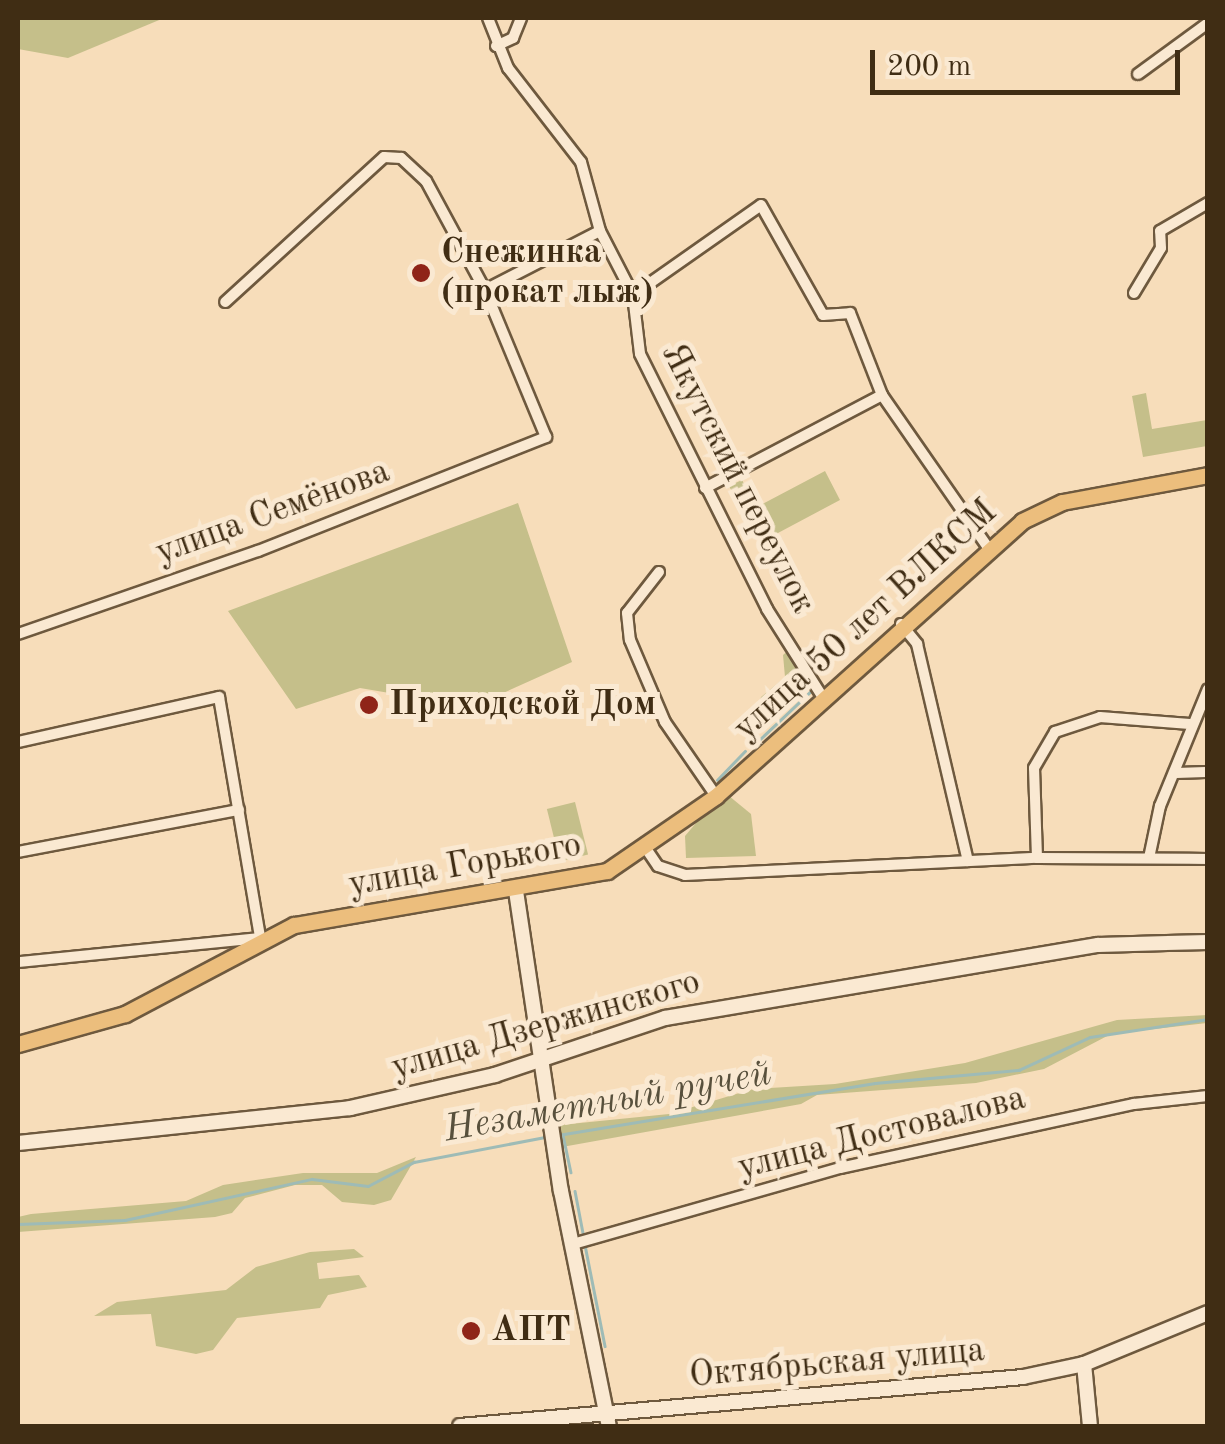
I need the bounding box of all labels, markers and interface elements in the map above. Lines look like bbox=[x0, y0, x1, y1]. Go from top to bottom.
scale bar bbox=[875, 30, 1185, 92]
text: 200 m bbox=[887, 52, 971, 82]
place label: Снежинка (прокат лыж) bbox=[441, 232, 654, 314]
marker: Снежинка (прокат лыж) bbox=[410, 262, 432, 284]
street label: Якутский переулок bbox=[651, 337, 823, 621]
street label: улица Семёнова bbox=[150, 451, 396, 575]
street label: улица 50 лет ВЛКСМ bbox=[726, 492, 1006, 750]
place label: Приходской Дом bbox=[389, 684, 656, 726]
marker: Приходской Дом bbox=[358, 694, 380, 716]
street label: улица Горького bbox=[346, 825, 584, 907]
street label: улица Дзержинского bbox=[387, 962, 705, 1090]
water label: Незаметный ручей bbox=[441, 1052, 775, 1154]
street label: улица Достовалова bbox=[734, 1078, 1030, 1190]
place label: АПТ bbox=[491, 1310, 571, 1352]
marker: АПТ bbox=[460, 1320, 482, 1342]
street label: Октябрьская улица bbox=[688, 1330, 986, 1398]

